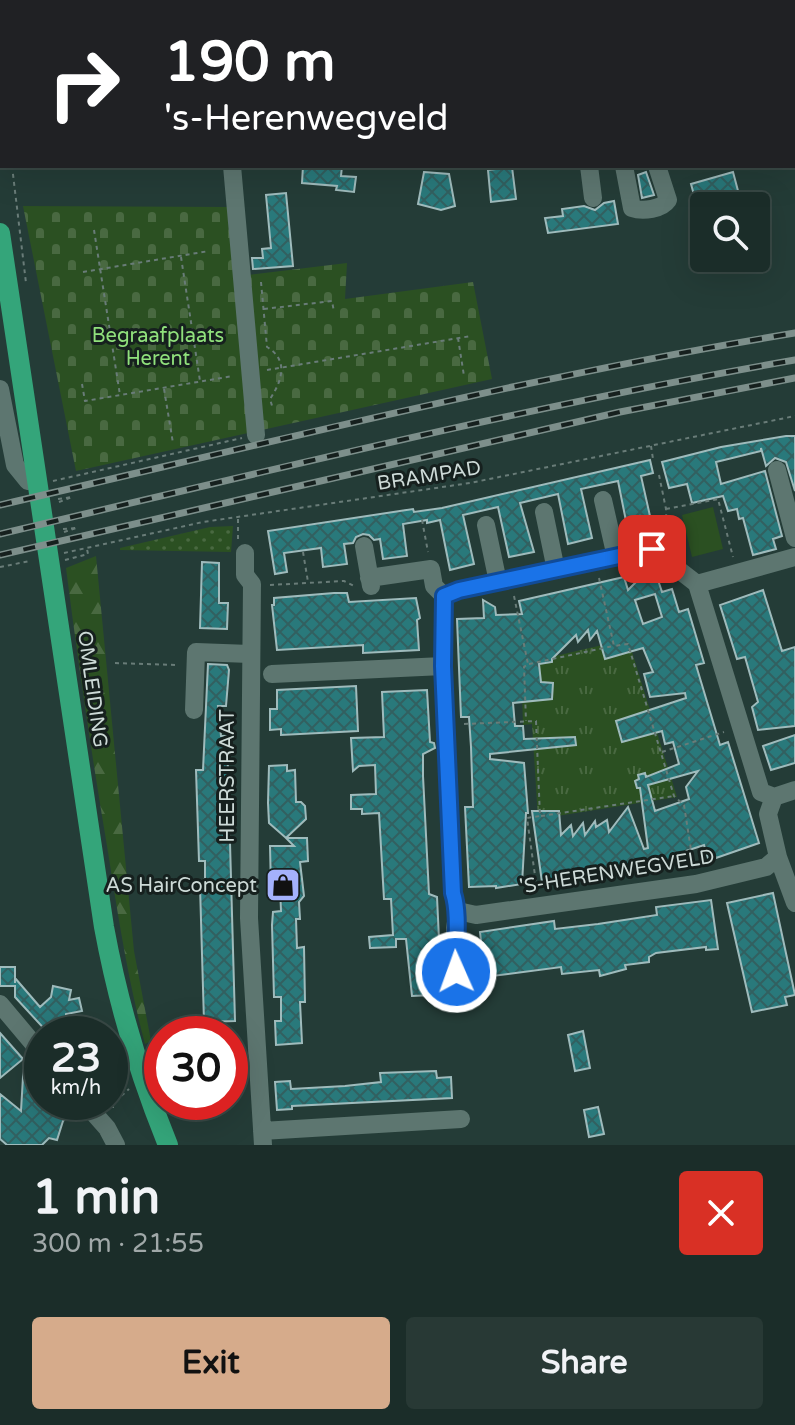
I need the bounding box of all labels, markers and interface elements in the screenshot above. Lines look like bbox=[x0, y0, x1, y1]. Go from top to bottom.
text: 190 m bbox=[164, 29, 335, 96]
icon: right bbox=[32, 32, 136, 136]
text: 's-Herenwegveld bbox=[164, 97, 448, 140]
map controls bbox=[690, 192, 770, 272]
button: search bbox=[690, 192, 770, 272]
park label: Begraafplaats Herent bbox=[92, 324, 224, 371]
street label: BRAMPAD bbox=[376, 456, 483, 496]
pin bbox=[618, 515, 686, 583]
icon: arrive bbox=[630, 527, 674, 571]
street label: OMLEIDING bbox=[72, 629, 112, 749]
street label: HEERSTRAAT bbox=[216, 709, 240, 843]
street label: 'S-HERENWEGVELD bbox=[518, 845, 716, 899]
shop icon: AS HairConcept bbox=[264, 866, 302, 904]
place label: AS HairConcept bbox=[106, 874, 257, 898]
position arrow bbox=[414, 930, 498, 1014]
speed limit sign: 30 bbox=[144, 1016, 248, 1120]
text: 23 bbox=[51, 1034, 101, 1082]
text: km/h bbox=[51, 1076, 101, 1100]
text: 1 min bbox=[32, 1169, 160, 1227]
button: close bbox=[679, 1171, 763, 1255]
text: 300 m · 21:55 bbox=[32, 1228, 204, 1259]
button: Exit bbox=[32, 1317, 390, 1409]
button: Share bbox=[406, 1317, 763, 1409]

